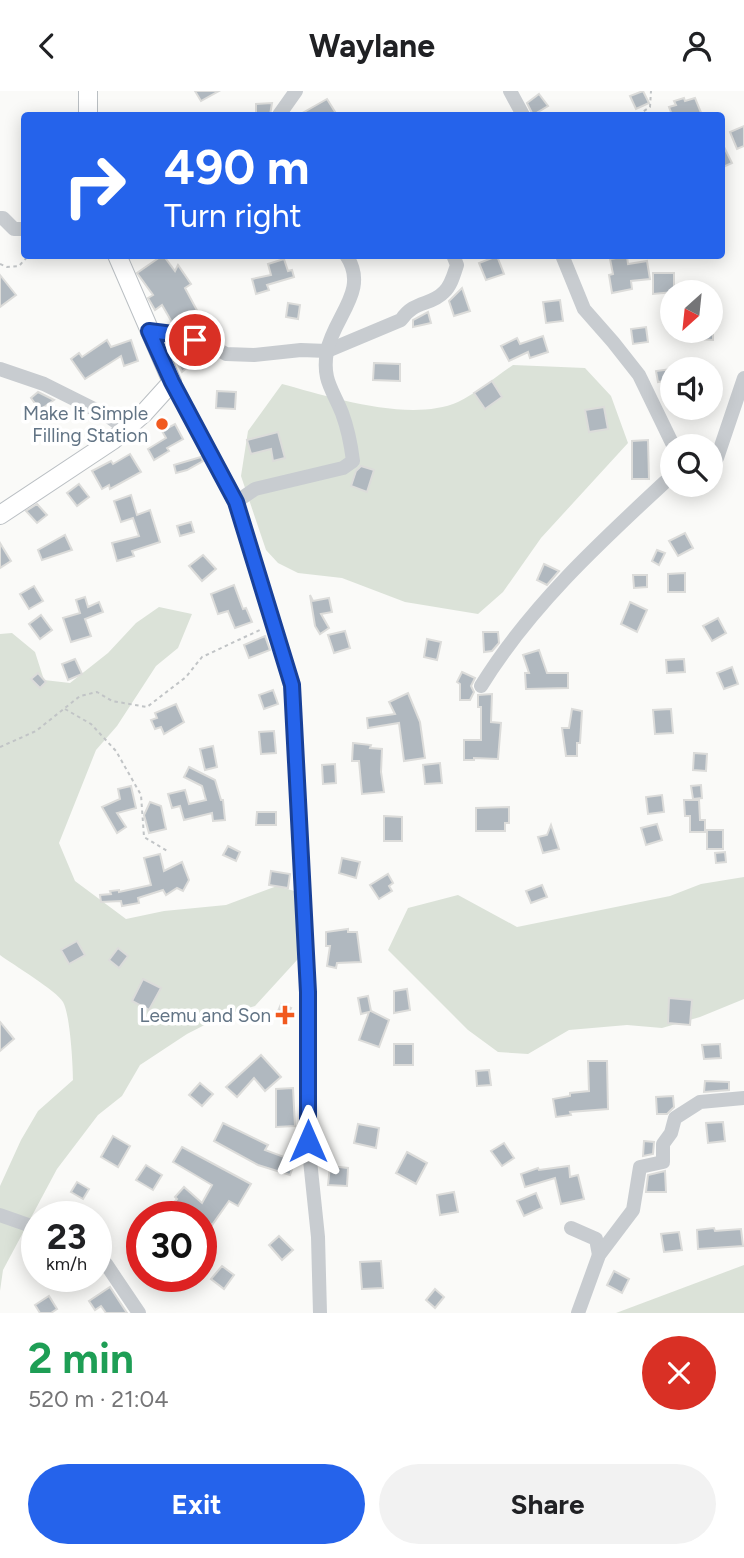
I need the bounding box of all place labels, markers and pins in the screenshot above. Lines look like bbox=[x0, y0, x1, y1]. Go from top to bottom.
pin bbox=[165, 310, 225, 370]
place label: Make It Simple Filling Station bbox=[23, 402, 148, 447]
marker: Make It Simple Filling Station bbox=[154, 416, 170, 432]
place label: Leemu and Son bbox=[140, 1004, 271, 1027]
marker: Leemu and Son bbox=[277, 1007, 293, 1023]

